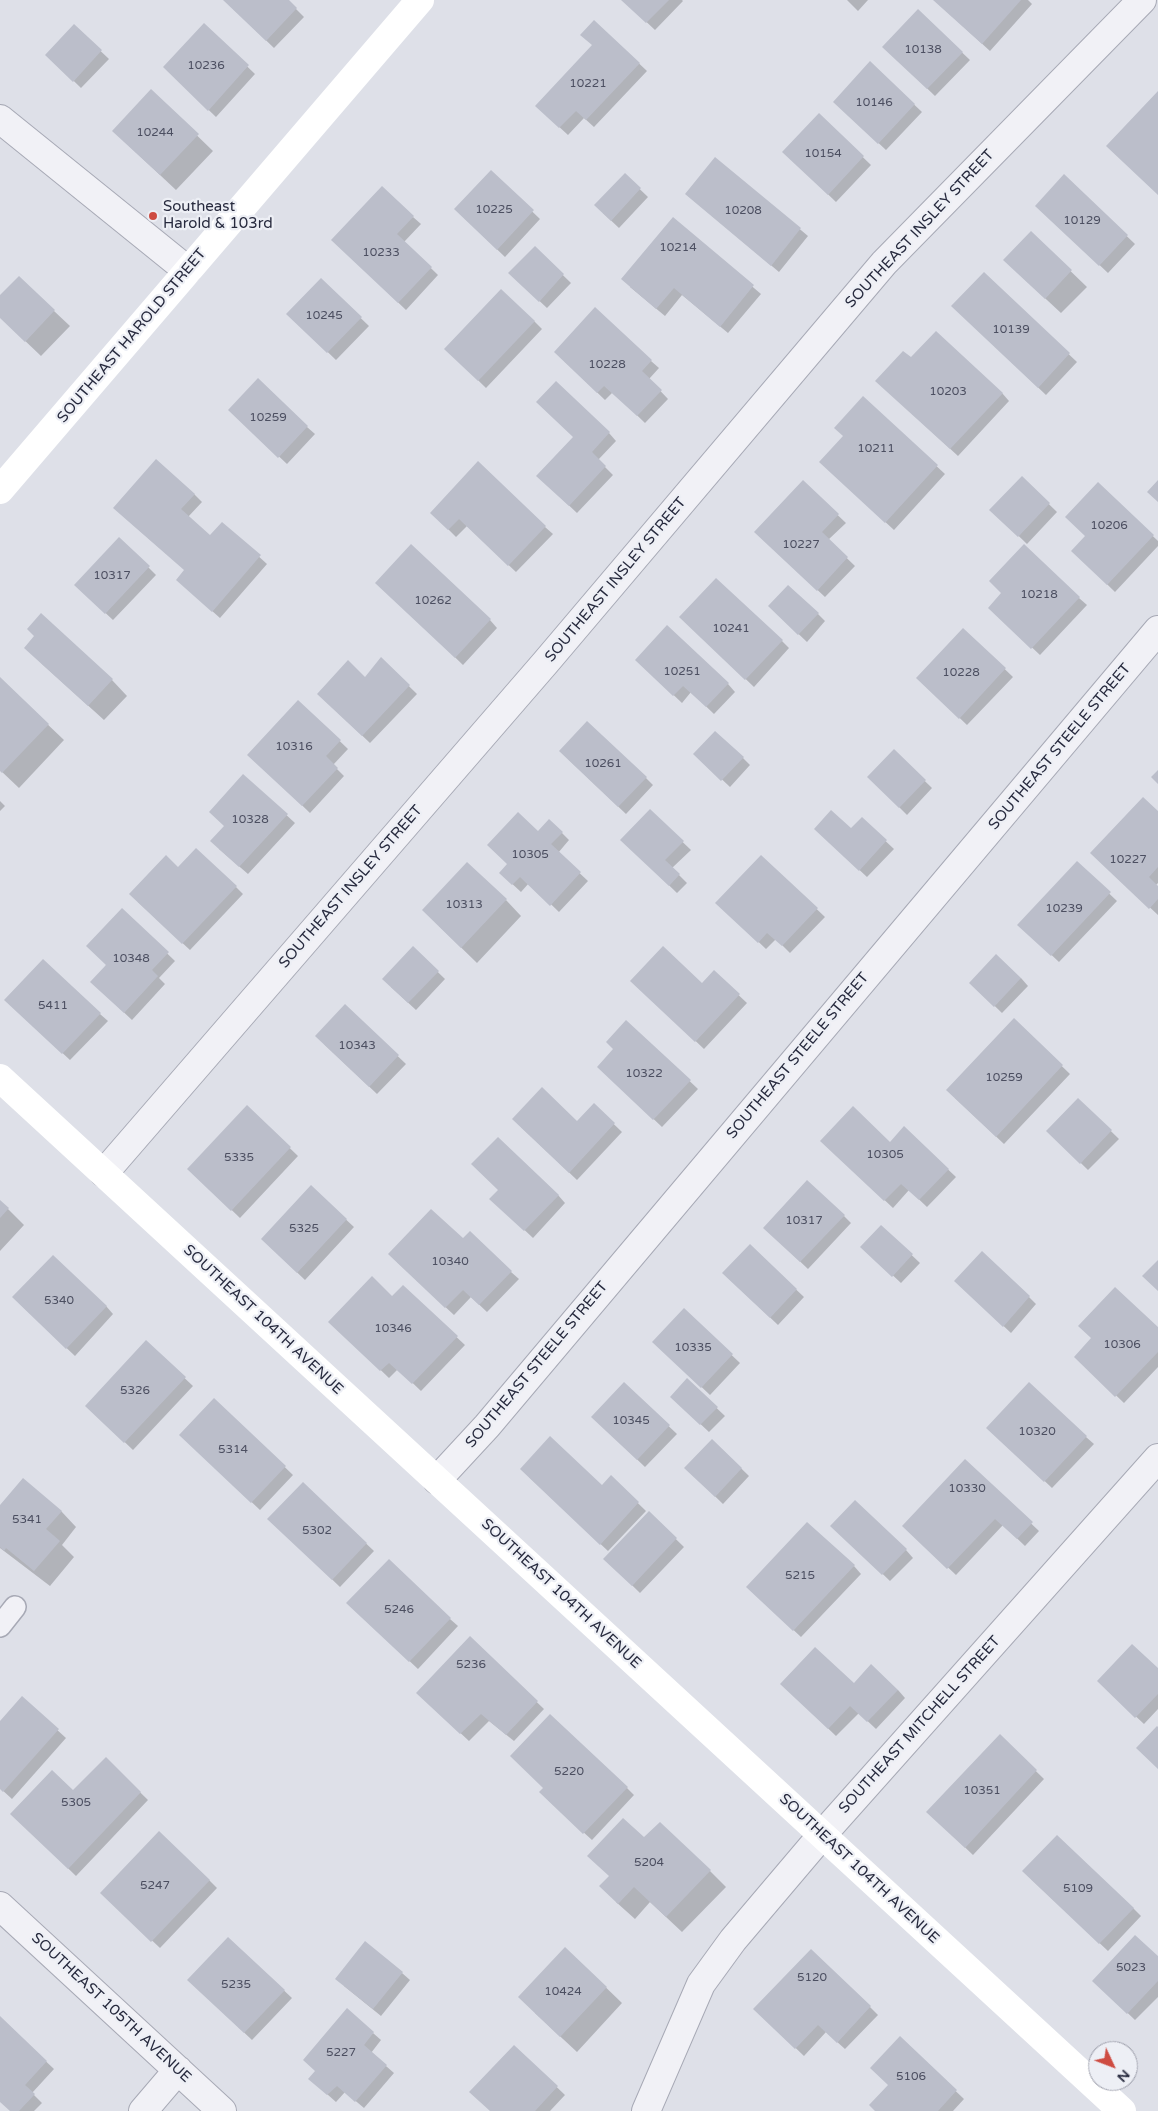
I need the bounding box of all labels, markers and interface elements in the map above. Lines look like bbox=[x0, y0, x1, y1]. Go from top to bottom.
house number: 10138 bbox=[904, 43, 942, 57]
house number: 10236 bbox=[187, 59, 225, 73]
house number: 10221 bbox=[569, 77, 607, 91]
house number: 10146 bbox=[855, 96, 893, 110]
house number: 10244 bbox=[136, 126, 174, 140]
street label: SOUTHEAST INSLEY STREET bbox=[842, 146, 998, 312]
house number: 10154 bbox=[804, 147, 842, 161]
place label: Southeast Harold & 103rd bbox=[163, 198, 273, 233]
house number: 10225 bbox=[475, 203, 513, 217]
house number: 10208 bbox=[724, 204, 762, 218]
marker: Southeast Harold & 103rd bbox=[147, 210, 159, 222]
house number: 10129 bbox=[1063, 214, 1101, 228]
house number: 10214 bbox=[659, 241, 697, 255]
street label: SOUTHEAST HAROLD STREET bbox=[54, 245, 210, 427]
house number: 10233 bbox=[362, 246, 400, 260]
house number: 10245 bbox=[305, 309, 343, 323]
house number: 10139 bbox=[992, 323, 1030, 337]
house number: 10228 bbox=[588, 358, 626, 372]
house number: 10203 bbox=[929, 385, 967, 399]
house number: 10259 bbox=[249, 411, 287, 425]
house number: 10211 bbox=[857, 442, 895, 456]
street label: SOUTHEAST INSLEY STREET bbox=[542, 494, 690, 666]
house number: 10206 bbox=[1090, 519, 1128, 533]
house number: 10227 bbox=[782, 538, 820, 552]
house number: 10317 bbox=[93, 569, 131, 583]
house number: 10218 bbox=[1020, 588, 1058, 602]
house number: 10262 bbox=[414, 594, 452, 608]
house number: 10241 bbox=[712, 622, 750, 636]
street label: SOUTHEAST STEELE STREET bbox=[985, 660, 1135, 834]
house number: 10251 bbox=[663, 665, 701, 679]
house number: 10228 bbox=[942, 666, 980, 680]
house number: 10316 bbox=[275, 740, 313, 754]
house number: 10261 bbox=[584, 757, 622, 771]
street label: SOUTHEAST INSLEY STREET bbox=[275, 802, 427, 972]
house number: 10328 bbox=[231, 813, 269, 827]
house number: 10305 bbox=[511, 848, 549, 862]
house number: 10227 bbox=[1109, 853, 1147, 867]
house number: 10313 bbox=[445, 898, 483, 912]
house number: 10239 bbox=[1045, 902, 1083, 916]
house number: 10348 bbox=[112, 952, 150, 966]
street label: SOUTHEAST STEELE STREET bbox=[723, 969, 873, 1143]
house number: 5411 bbox=[38, 999, 68, 1013]
house number: 10343 bbox=[338, 1039, 376, 1053]
house number: 10322 bbox=[625, 1067, 663, 1081]
house number: 10259 bbox=[985, 1071, 1023, 1085]
house number: 10305 bbox=[866, 1148, 904, 1162]
house number: 5335 bbox=[224, 1151, 254, 1165]
house number: 10317 bbox=[785, 1214, 823, 1228]
house number: 5325 bbox=[289, 1222, 319, 1236]
street label: SOUTHEAST 104TH AVENUE bbox=[179, 1241, 347, 1399]
house number: 10340 bbox=[431, 1255, 469, 1269]
street label: SOUTHEAST STEELE STREET bbox=[462, 1278, 612, 1452]
house number: 5340 bbox=[44, 1294, 74, 1308]
house number: 10346 bbox=[374, 1322, 412, 1336]
house number: 10306 bbox=[1103, 1338, 1141, 1352]
house number: 10335 bbox=[674, 1341, 712, 1355]
house number: 5326 bbox=[120, 1384, 150, 1398]
house number: 10345 bbox=[612, 1414, 650, 1428]
house number: 10320 bbox=[1018, 1425, 1056, 1439]
house number: 5314 bbox=[218, 1443, 248, 1457]
house number: 10330 bbox=[948, 1482, 986, 1496]
house number: 5341 bbox=[12, 1513, 42, 1527]
street label: SOUTHEAST 104TH AVENUE bbox=[477, 1515, 645, 1673]
house number: 5302 bbox=[302, 1524, 332, 1538]
house number: 5215 bbox=[785, 1569, 815, 1583]
house number: 5246 bbox=[384, 1603, 414, 1617]
street label: SOUTHEAST MITCHELL STREET bbox=[836, 1633, 1004, 1817]
house number: 5236 bbox=[456, 1658, 486, 1672]
house number: 5220 bbox=[554, 1765, 584, 1779]
house number: 10351 bbox=[963, 1784, 1001, 1798]
street label: SOUTHEAST 104TH AVENUE bbox=[775, 1790, 943, 1948]
house number: 5305 bbox=[61, 1796, 91, 1810]
house number: 5204 bbox=[634, 1856, 664, 1870]
house number: 5247 bbox=[140, 1879, 170, 1893]
house number: 5109 bbox=[1063, 1882, 1093, 1896]
street label: SOUTHEAST 105TH AVENUE bbox=[27, 1929, 195, 2087]
house number: 5023 bbox=[1116, 1961, 1146, 1975]
house number: 5120 bbox=[797, 1971, 827, 1985]
house number: 5235 bbox=[221, 1978, 251, 1992]
house number: 10424 bbox=[544, 1985, 582, 1999]
north arrow bbox=[1088, 2041, 1138, 2091]
house number: 5227 bbox=[326, 2046, 356, 2060]
text: N bbox=[1114, 2066, 1134, 2086]
house number: 5106 bbox=[896, 2070, 926, 2084]

